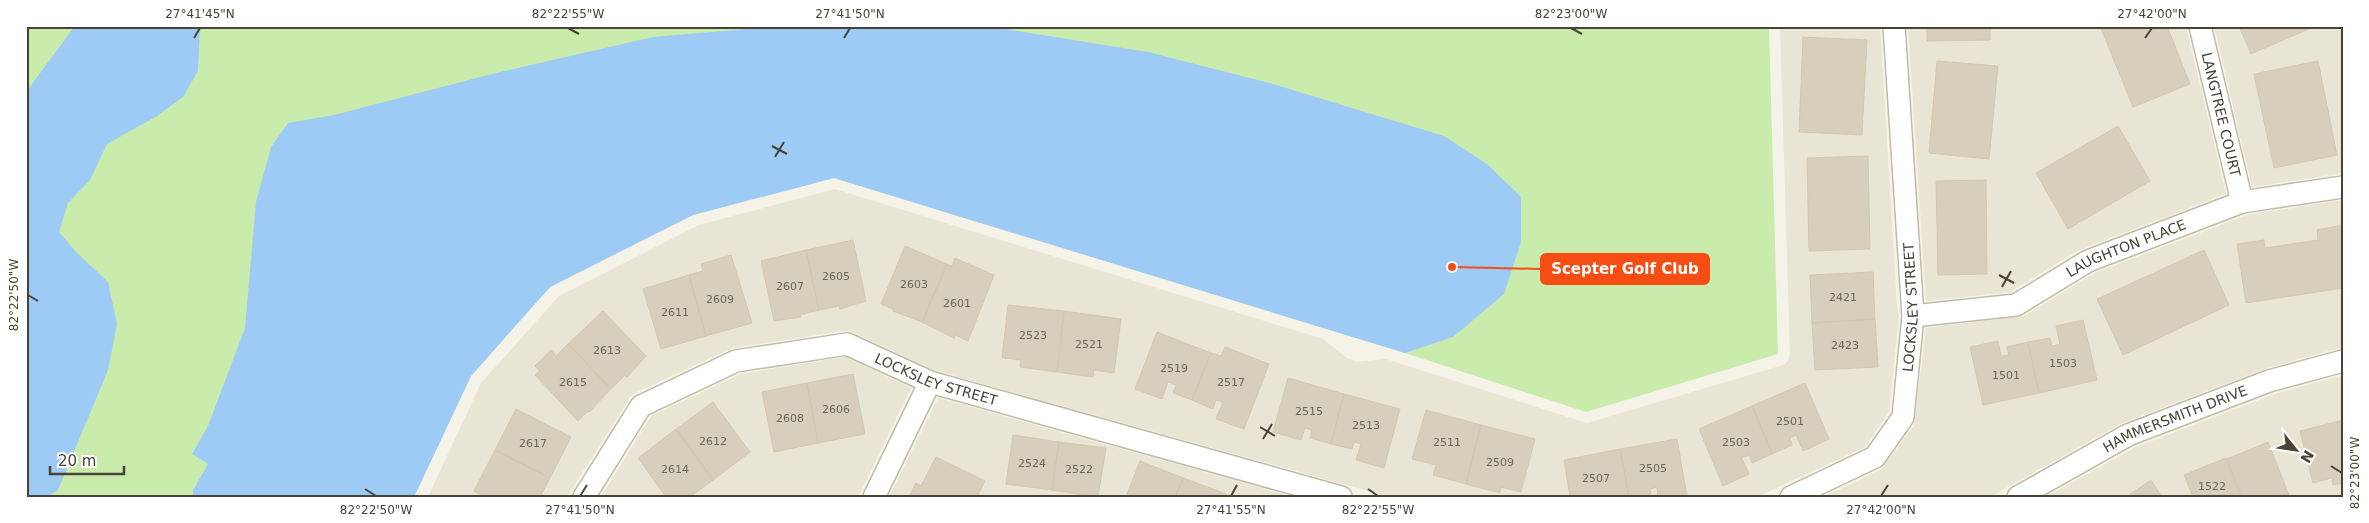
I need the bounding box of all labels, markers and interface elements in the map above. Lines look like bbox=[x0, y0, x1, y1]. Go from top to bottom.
text: 27°41'45"N bbox=[165, 7, 235, 21]
text: 82°22'55"W bbox=[532, 7, 604, 21]
text: 27°41'50"N bbox=[815, 7, 885, 21]
text: 82°23'00"W bbox=[1535, 7, 1607, 21]
text: 27°42'00"N bbox=[2117, 7, 2187, 21]
street label: LANGTREE COURT bbox=[2199, 51, 2244, 179]
street label: LAUGHTON PLACE bbox=[2063, 216, 2188, 280]
street label: LOCKSLEY STREET bbox=[1900, 242, 1921, 373]
callout: Scepter Golf Club bbox=[1541, 254, 1709, 284]
text: 82°22'50"W bbox=[7, 259, 21, 331]
text: Scepter Golf Club bbox=[1551, 260, 1699, 278]
house number: 2605 bbox=[822, 270, 850, 283]
house number: 2603 bbox=[900, 278, 928, 291]
house number: 2607 bbox=[776, 280, 804, 293]
house number: 2421 bbox=[1829, 291, 1857, 304]
house number: 2609 bbox=[706, 293, 734, 306]
house number: 2601 bbox=[943, 297, 971, 310]
house number: 2611 bbox=[661, 306, 689, 319]
house number: 2523 bbox=[1019, 329, 1047, 342]
house number: 2521 bbox=[1075, 338, 1103, 351]
house number: 2423 bbox=[1831, 339, 1859, 352]
house number: 2613 bbox=[593, 344, 621, 357]
street label: LOCKSLEY STREET bbox=[872, 350, 1000, 409]
house number: 1503 bbox=[2049, 357, 2077, 370]
house number: 2519 bbox=[1160, 362, 1188, 375]
house number: 1501 bbox=[1992, 369, 2020, 382]
house number: 2615 bbox=[559, 376, 587, 389]
house number: 2517 bbox=[1217, 376, 1245, 389]
street label: HAMMERSMITH DRIVE bbox=[2100, 382, 2250, 456]
house number: 2606 bbox=[822, 403, 850, 416]
house number: 2515 bbox=[1295, 405, 1323, 418]
house number: 2608 bbox=[776, 412, 804, 425]
house number: 2501 bbox=[1776, 415, 1804, 428]
house number: 2513 bbox=[1352, 419, 1380, 432]
north arrow bbox=[2272, 426, 2322, 476]
house number: 2612 bbox=[699, 435, 727, 448]
house number: 2511 bbox=[1433, 436, 1461, 449]
house number: 2503 bbox=[1722, 436, 1750, 449]
house number: 2617 bbox=[519, 437, 547, 450]
text: 82°23'00"W bbox=[2348, 437, 2362, 509]
scale bar bbox=[50, 443, 124, 475]
text: N bbox=[2297, 447, 2317, 466]
text: 20 m bbox=[58, 452, 96, 470]
house number: 2509 bbox=[1486, 456, 1514, 469]
house number: 2524 bbox=[1018, 457, 1046, 470]
house number: 2505 bbox=[1639, 462, 1667, 475]
house number: 2614 bbox=[661, 463, 689, 476]
house number: 2522 bbox=[1065, 463, 1093, 476]
house number: 2507 bbox=[1582, 472, 1610, 485]
house number: 1522 bbox=[2198, 480, 2226, 493]
text: 82°22'50"W bbox=[340, 503, 412, 517]
text: 27°41'50"N bbox=[545, 503, 615, 517]
text: 27°41'55"N bbox=[1196, 503, 1266, 517]
text: 82°22'55"W bbox=[1342, 503, 1414, 517]
text: 27°42'00"N bbox=[1846, 503, 1916, 517]

